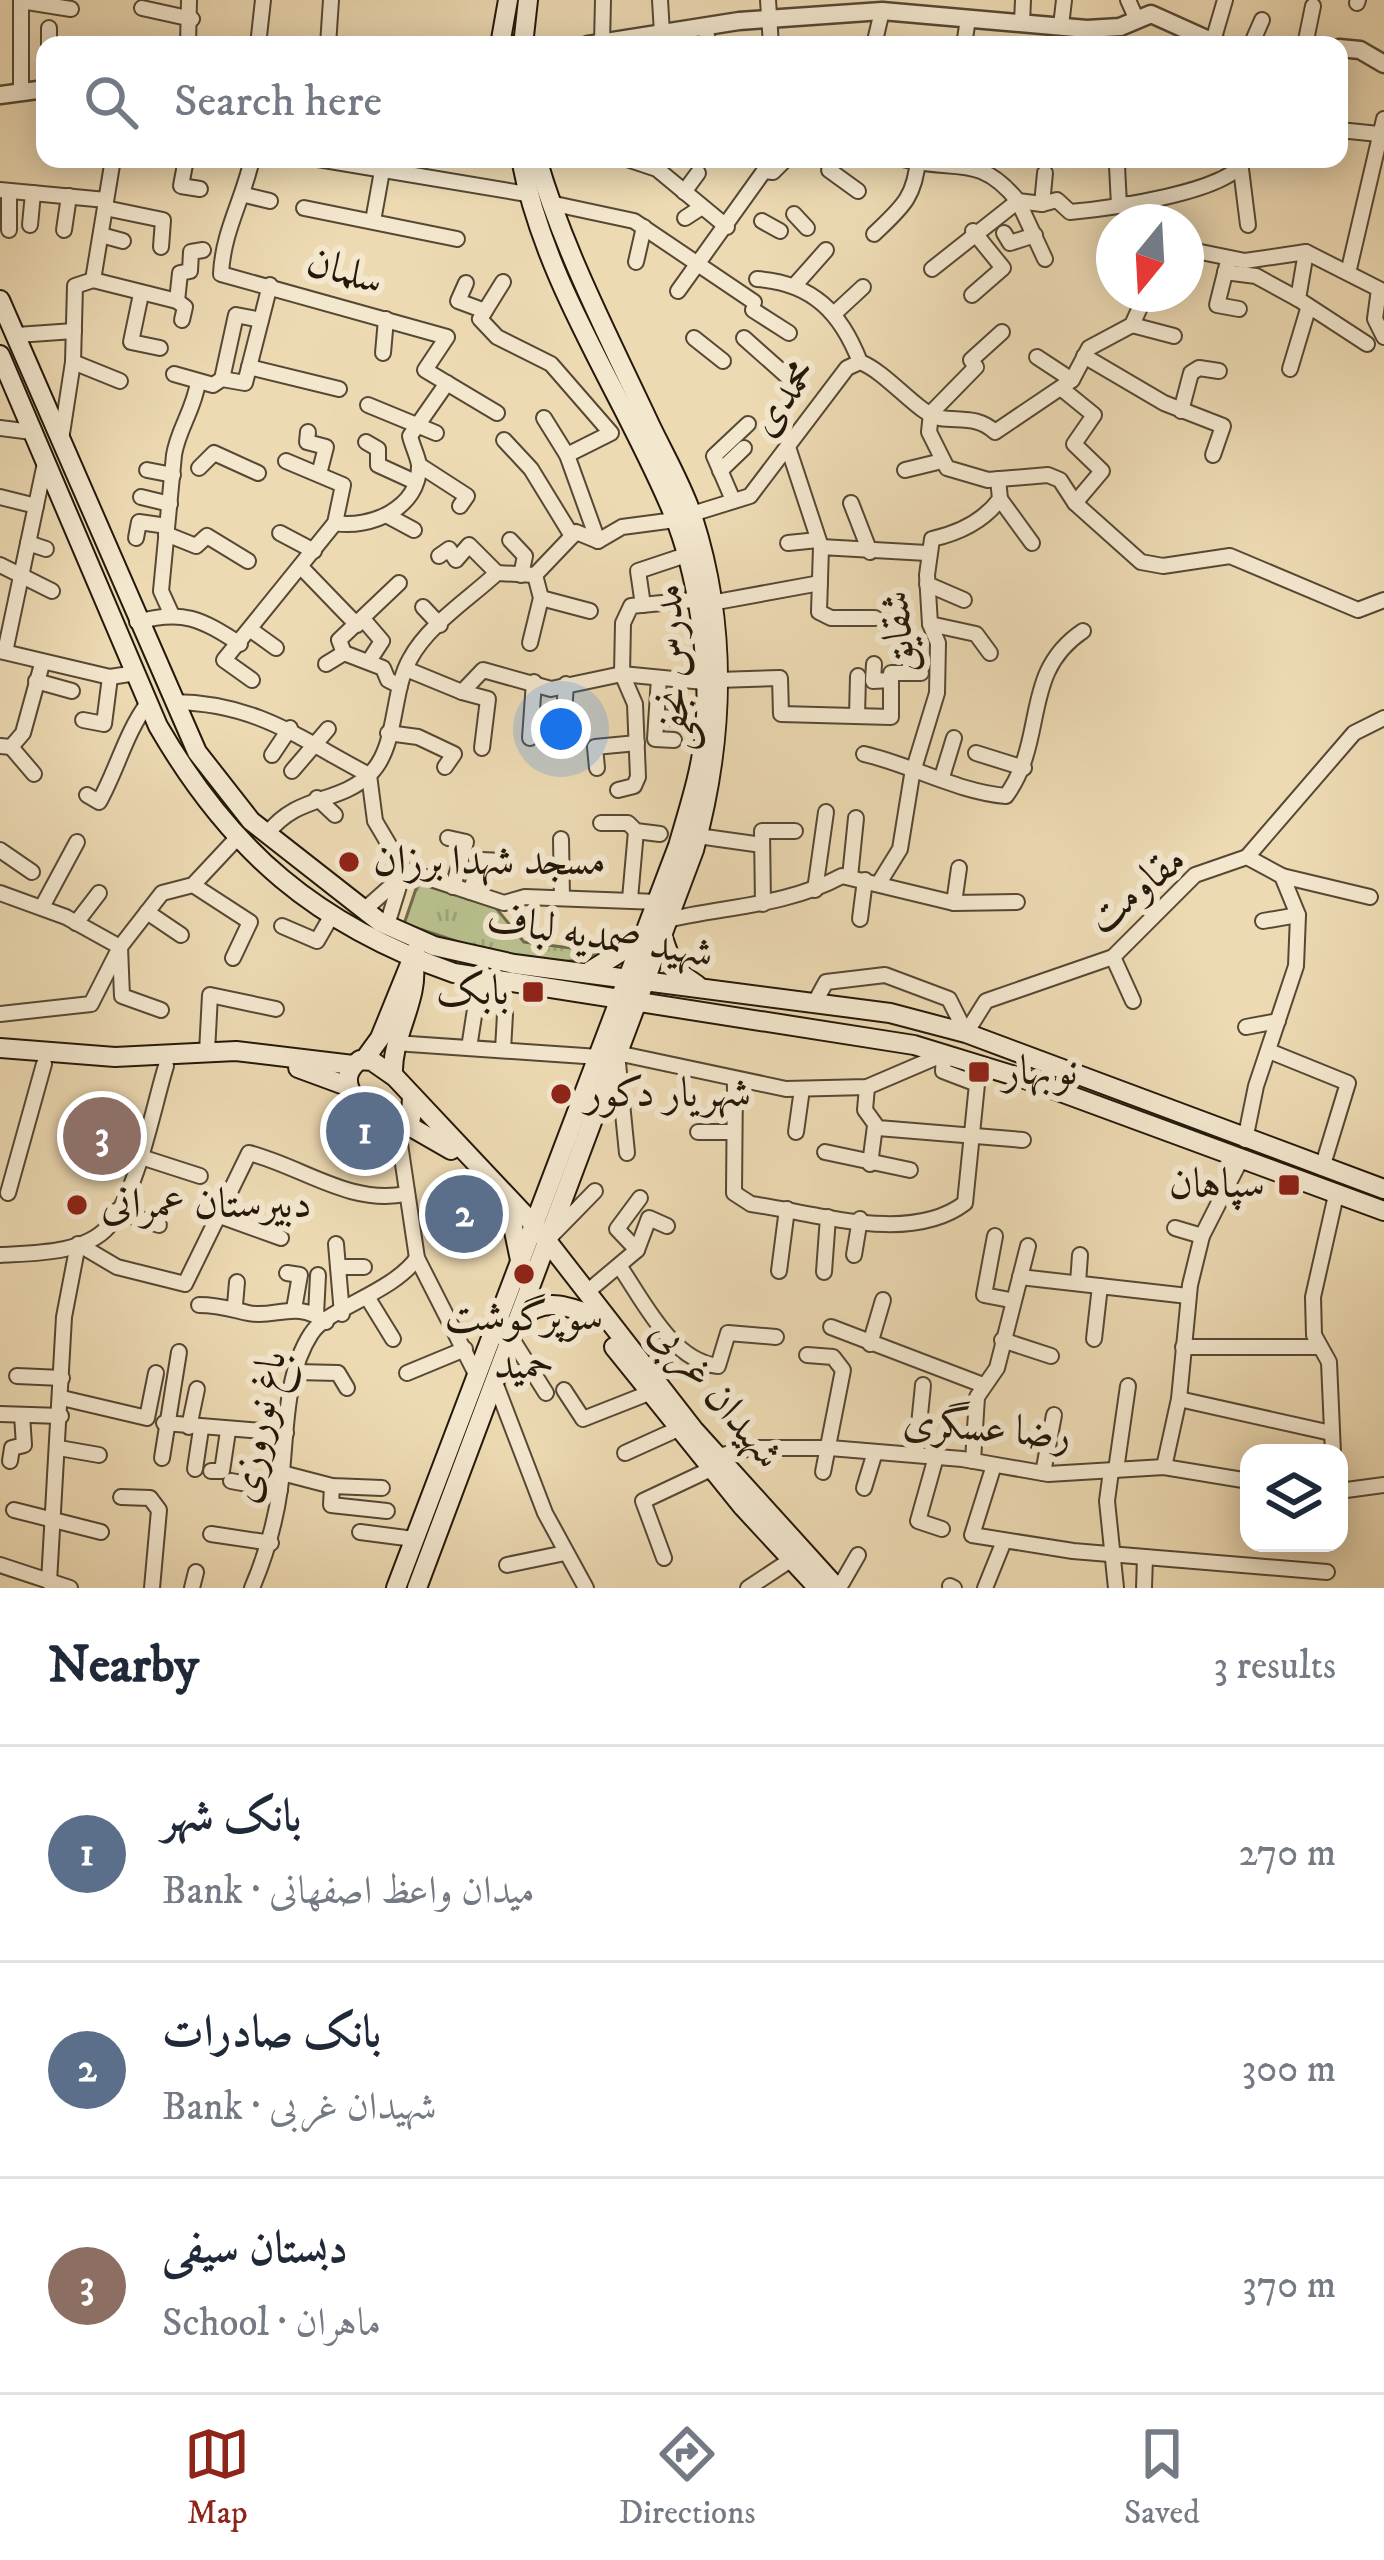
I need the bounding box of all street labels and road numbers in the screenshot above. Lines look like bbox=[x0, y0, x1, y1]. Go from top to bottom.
street label: سلمان bbox=[300, 236, 390, 308]
street label: محمدی bbox=[738, 349, 830, 447]
street label: مدرس نجفی bbox=[643, 582, 705, 753]
street label: شقایق bbox=[869, 588, 929, 676]
street label: مقاومت bbox=[1077, 835, 1197, 945]
street label: شهید صمدیه لباف bbox=[483, 893, 717, 981]
street label: شهیدان غربی bbox=[637, 1308, 794, 1480]
street label: باغ نوروزی bbox=[219, 1346, 306, 1509]
street label: رضا عسگری bbox=[901, 1395, 1073, 1462]

